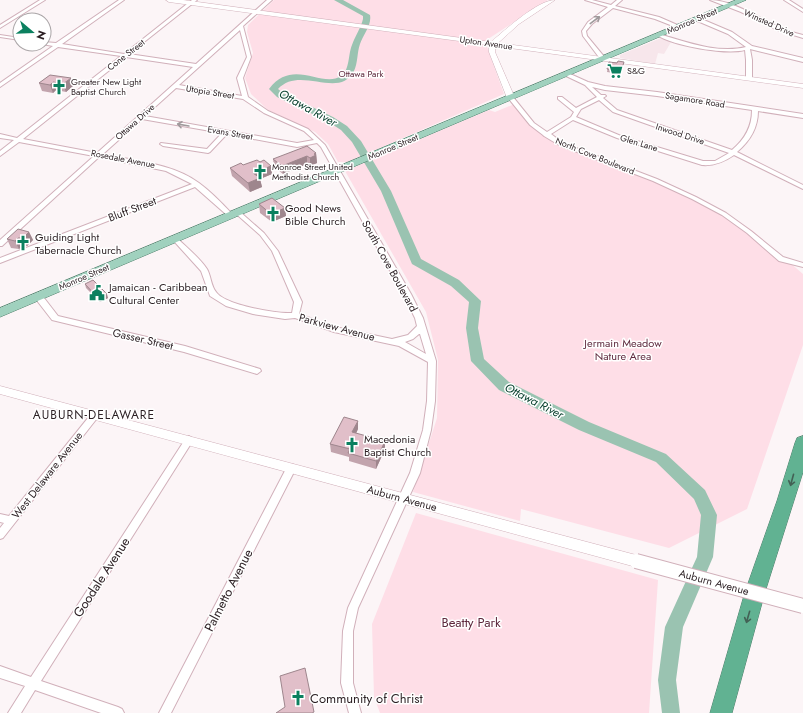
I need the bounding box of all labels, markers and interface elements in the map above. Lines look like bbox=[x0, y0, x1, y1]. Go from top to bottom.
street label: Monroe Street bbox=[665, 4, 720, 37]
street label: Winsted Drive bbox=[742, 6, 797, 40]
north arrow bbox=[12, 12, 52, 52]
one-way arrow bbox=[590, 15, 601, 24]
text: N bbox=[32, 29, 50, 42]
street label: Upton Avenue bbox=[459, 32, 514, 53]
street label: Cone Street bbox=[104, 35, 148, 73]
supermarket icon: S&G bbox=[606, 62, 624, 80]
place label: S&G bbox=[627, 64, 645, 77]
park label: Ottawa Park bbox=[339, 67, 383, 80]
place label: Greater New Light Baptist Church bbox=[71, 75, 142, 98]
church icon: Greater New Light Baptist Church bbox=[50, 78, 68, 96]
street label: Utopia Street bbox=[185, 81, 236, 102]
water label: Ottawa River bbox=[276, 85, 341, 132]
street label: Sagamore Road bbox=[664, 88, 726, 111]
street label: Ottawa Drive bbox=[112, 100, 157, 143]
street label: Inwood Drive bbox=[654, 120, 707, 148]
one-way arrow bbox=[177, 121, 190, 129]
street label: Evans Street bbox=[206, 122, 255, 143]
street label: Monroe Street bbox=[366, 130, 421, 163]
street label: Glen Lane bbox=[619, 131, 660, 155]
street label: North Cove Boulevard bbox=[554, 134, 637, 177]
street label: Rosedale Avenue bbox=[90, 146, 157, 171]
place label: Monroe Street United Methodist Church bbox=[272, 160, 353, 183]
church icon: Monroe Street United Methodist Church bbox=[251, 163, 269, 181]
street label: Bluff Street bbox=[106, 192, 159, 225]
place label: Good News Bible Church bbox=[285, 200, 346, 229]
church icon: Good News Bible Church bbox=[264, 205, 282, 223]
street label: South Cove Boulevard bbox=[358, 217, 422, 315]
place label: Guiding Light Tabernacle Church bbox=[35, 229, 122, 258]
church icon: Guiding Light Tabernacle Church bbox=[14, 234, 32, 252]
street label: Monroe Street bbox=[57, 260, 112, 293]
place label: Jamaican - Caribbean Cultural Center bbox=[107, 279, 208, 308]
public building icon: Jamaican - Caribbean Cultural Center bbox=[88, 284, 106, 302]
street label: Parkview Avenue bbox=[297, 309, 377, 345]
street label: Gasser Street bbox=[111, 324, 175, 354]
park label: Jermain Meadow Nature Area bbox=[582, 335, 662, 364]
water label: Ottawa River bbox=[501, 378, 567, 424]
district label: AUBURN-DELAWARE bbox=[33, 406, 155, 424]
street label: West Delaware Avenue bbox=[8, 428, 86, 522]
place label: Macedonia Baptist Church bbox=[364, 431, 431, 460]
church icon: Macedonia Baptist Church bbox=[343, 436, 361, 454]
one-way arrow bbox=[788, 474, 795, 487]
street label: Auburn Avenue bbox=[365, 481, 439, 515]
street label: Goodale Avenue bbox=[68, 533, 135, 621]
street label: Palmetto Avenue bbox=[199, 545, 258, 635]
street label: Auburn Avenue bbox=[677, 565, 751, 599]
one-way arrow bbox=[744, 611, 751, 624]
park label: Beatty Park bbox=[441, 613, 501, 632]
church icon: Community of Christ bbox=[289, 689, 307, 707]
place label: Community of Christ bbox=[310, 689, 424, 708]

